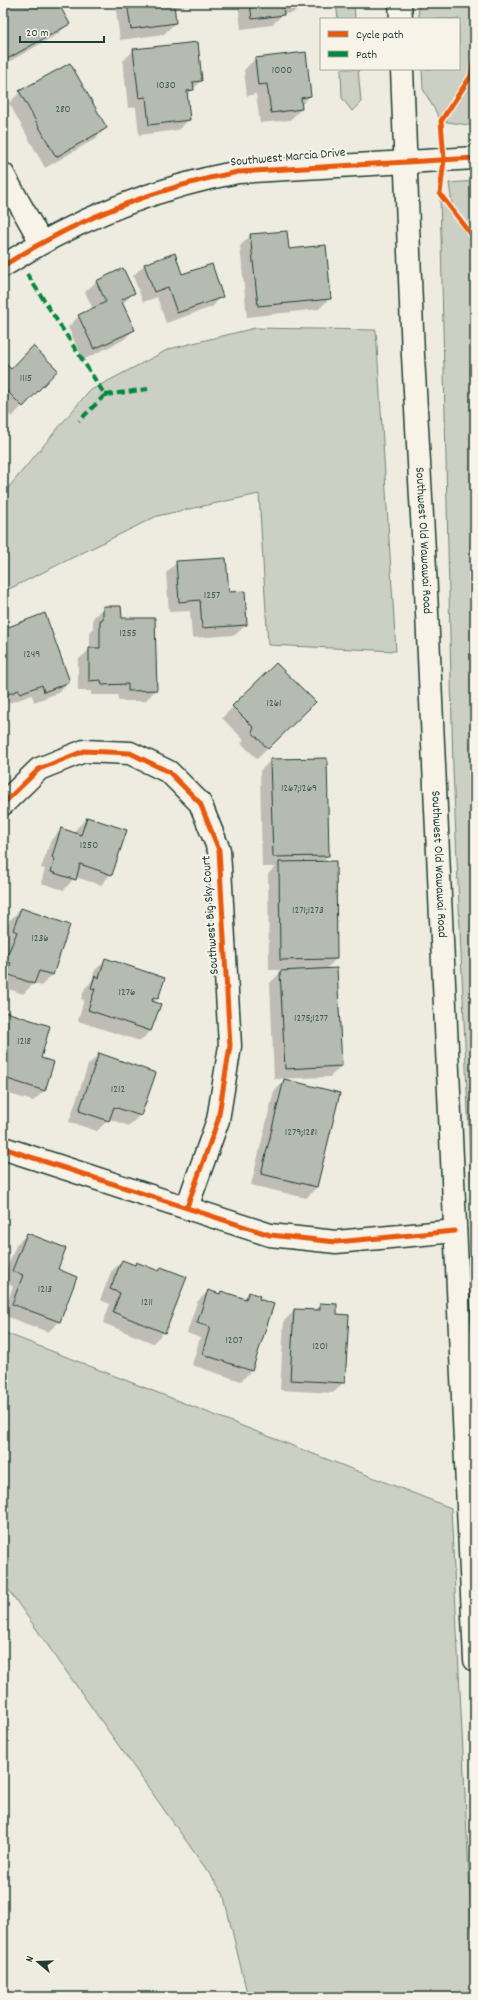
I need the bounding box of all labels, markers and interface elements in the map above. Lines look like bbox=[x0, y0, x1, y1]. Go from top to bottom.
scale bar bbox=[20, 18, 104, 44]
legend bbox=[320, 18, 460, 70]
text: 20 m bbox=[26, 25, 49, 42]
text: Cycle path bbox=[356, 27, 404, 44]
text: Path bbox=[356, 47, 377, 64]
house number: 1000 bbox=[272, 63, 292, 79]
house number: 1030 bbox=[156, 78, 176, 94]
house number: 280 bbox=[55, 102, 71, 118]
street label: Southwest Marcia Drive bbox=[230, 143, 347, 172]
house number: 1115 bbox=[20, 371, 32, 387]
street label: Southwest Old Wawawai Road bbox=[410, 466, 437, 614]
house number: 1257 bbox=[204, 588, 220, 604]
house number: 1255 bbox=[119, 626, 137, 642]
house number: 1249 bbox=[24, 647, 40, 663]
house number: 1261 bbox=[266, 696, 282, 712]
house number: 1267;1269 bbox=[281, 781, 317, 797]
street label: Southwest Old Wawawai Road bbox=[426, 790, 451, 938]
house number: 1250 bbox=[80, 838, 98, 854]
street label: Southwest Big Sky Court bbox=[197, 855, 225, 975]
house number: 1271;1273 bbox=[292, 903, 324, 919]
house number: 1236 bbox=[31, 931, 49, 947]
house number: 1276 bbox=[119, 985, 135, 1001]
house number: 1275;1277 bbox=[294, 1011, 328, 1027]
house number: 1218 bbox=[17, 1034, 31, 1050]
house number: 1212 bbox=[111, 1082, 125, 1098]
house number: 1279;1281 bbox=[285, 1125, 317, 1141]
house number: 1213 bbox=[38, 1282, 52, 1298]
house number: 1211 bbox=[141, 1295, 153, 1311]
house number: 1207 bbox=[225, 1333, 243, 1349]
house number: 1201 bbox=[312, 1339, 328, 1355]
north arrow bbox=[18, 1942, 58, 1982]
text: N bbox=[22, 1954, 39, 1965]

